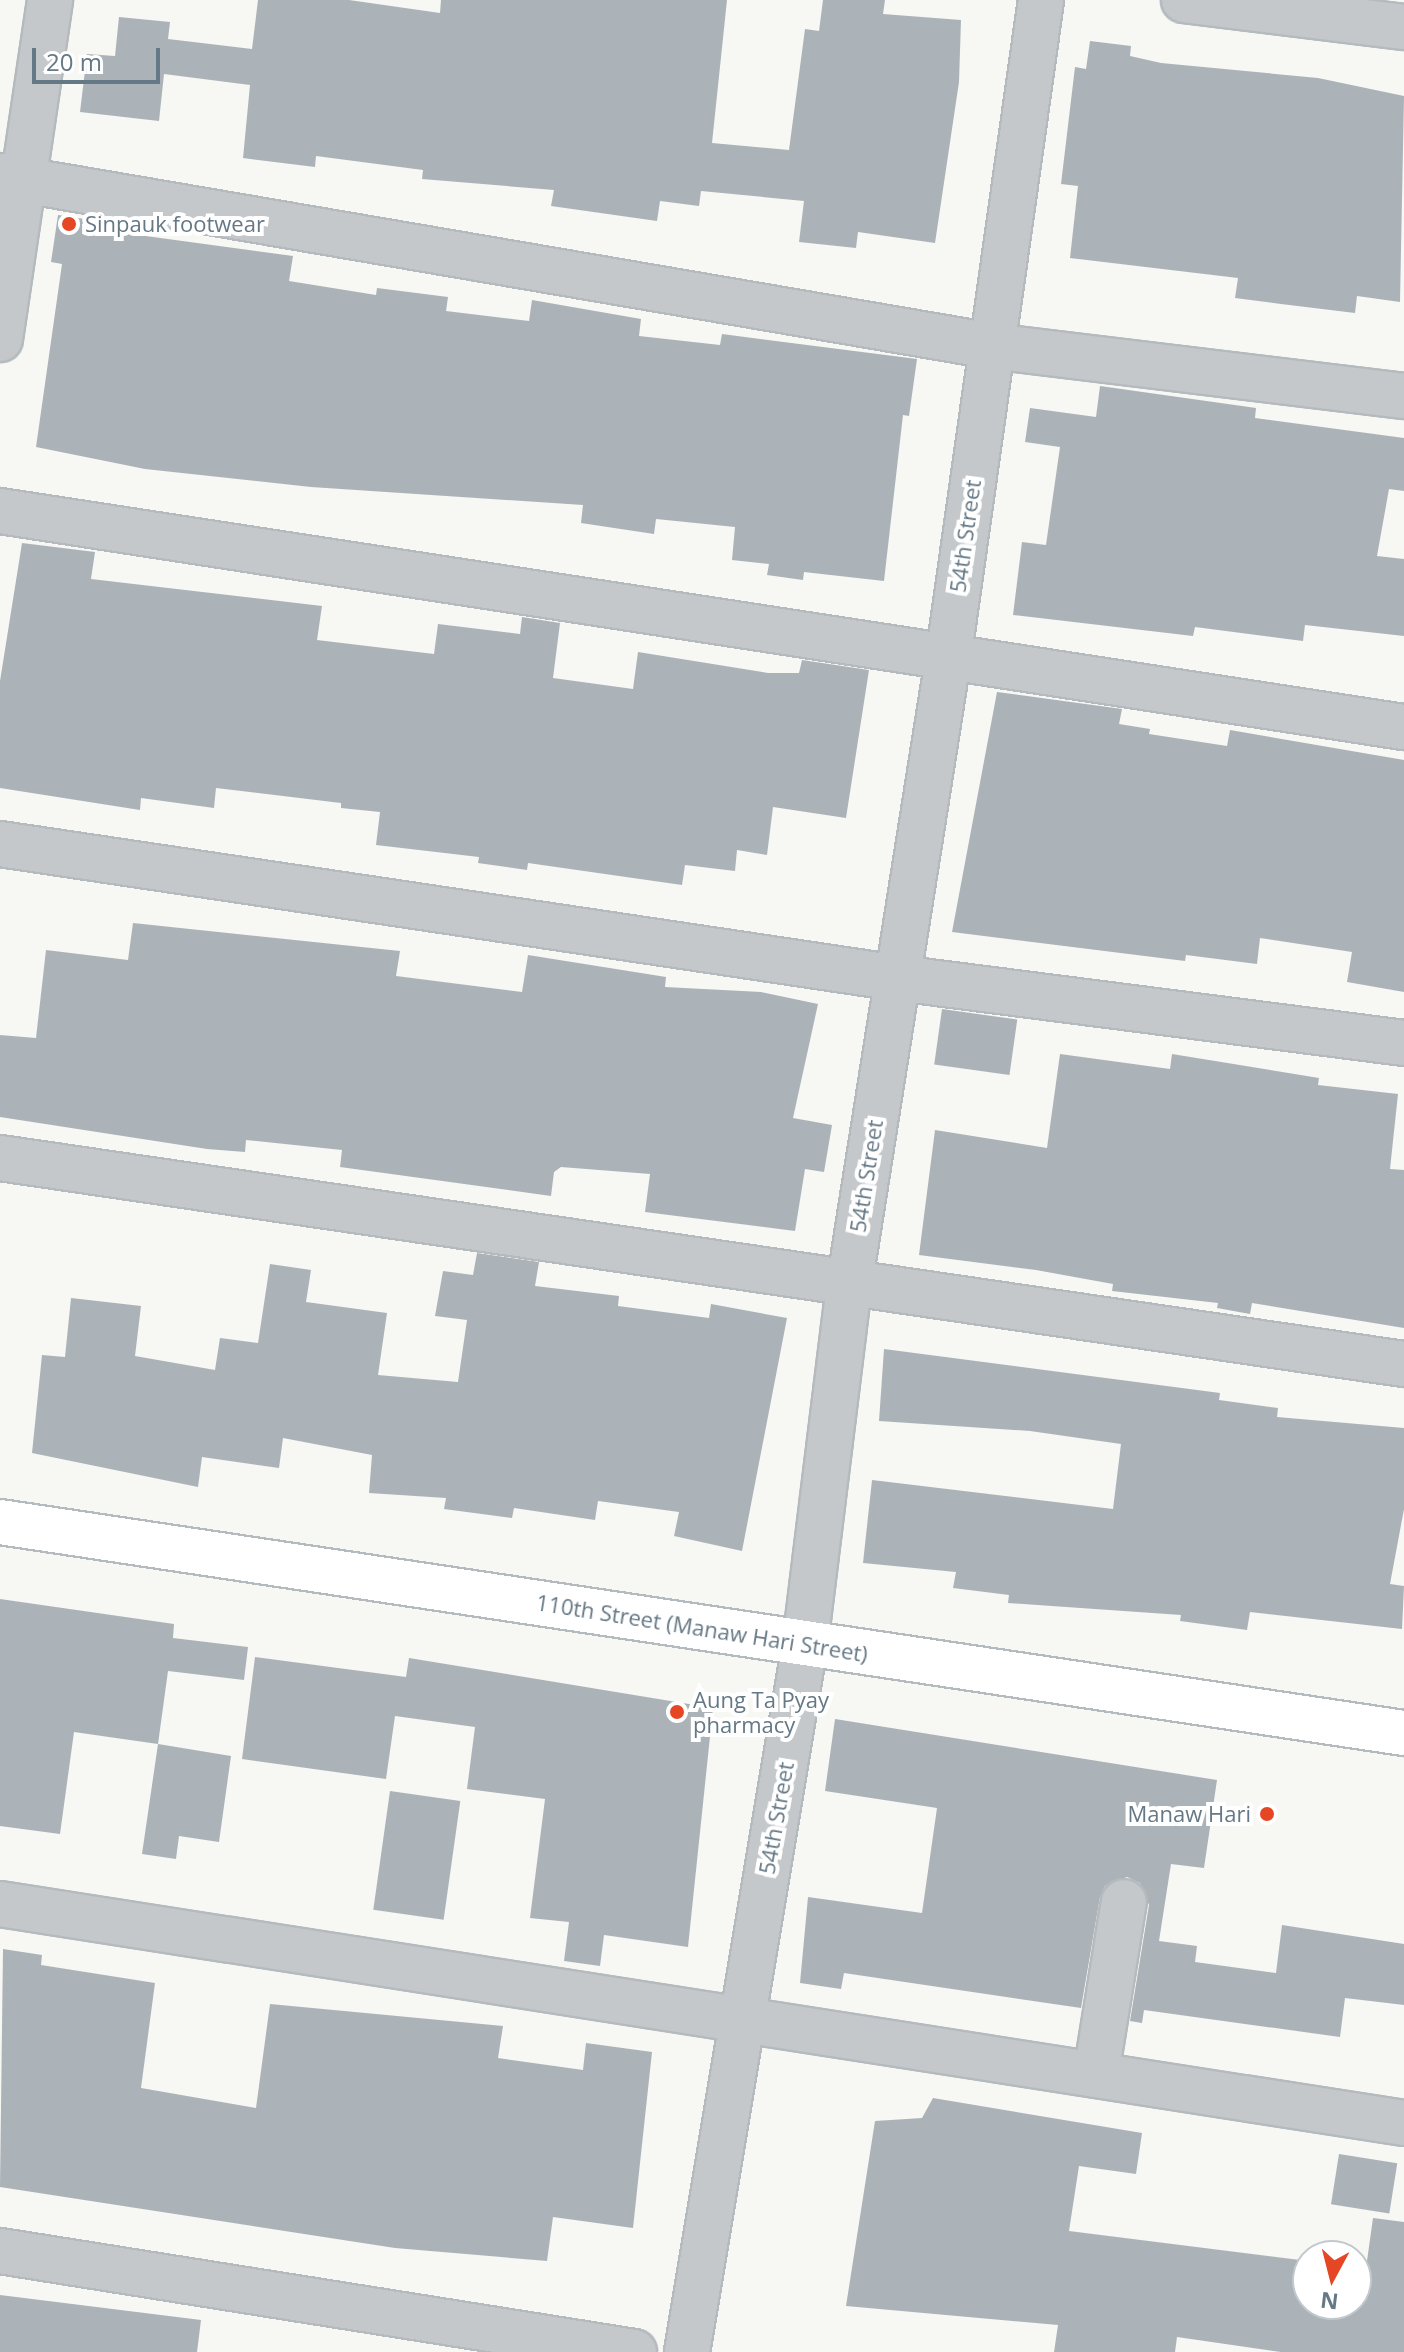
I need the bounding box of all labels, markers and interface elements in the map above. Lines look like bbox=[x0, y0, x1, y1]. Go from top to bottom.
scale bar bbox=[36, 32, 164, 82]
text: 20 m bbox=[46, 45, 102, 78]
place label: Sinpauk footwear bbox=[85, 211, 265, 237]
marker: Sinpauk footwear bbox=[60, 215, 78, 233]
street label: 54th Street bbox=[944, 478, 986, 594]
street label: 54th Street bbox=[844, 1118, 888, 1234]
street label: 110th Street (Manaw Hari Street) bbox=[534, 1589, 870, 1667]
place label: Aung Ta Pyay pharmacy bbox=[693, 1686, 829, 1738]
marker: Aung Ta Pyay pharmacy bbox=[668, 1703, 686, 1721]
street label: 54th Street bbox=[753, 1760, 799, 1876]
place label: Manaw Hari bbox=[1128, 1801, 1251, 1827]
marker: Manaw Hari bbox=[1258, 1805, 1276, 1823]
north arrow bbox=[1292, 2240, 1372, 2320]
text: N bbox=[1319, 2286, 1340, 2318]

